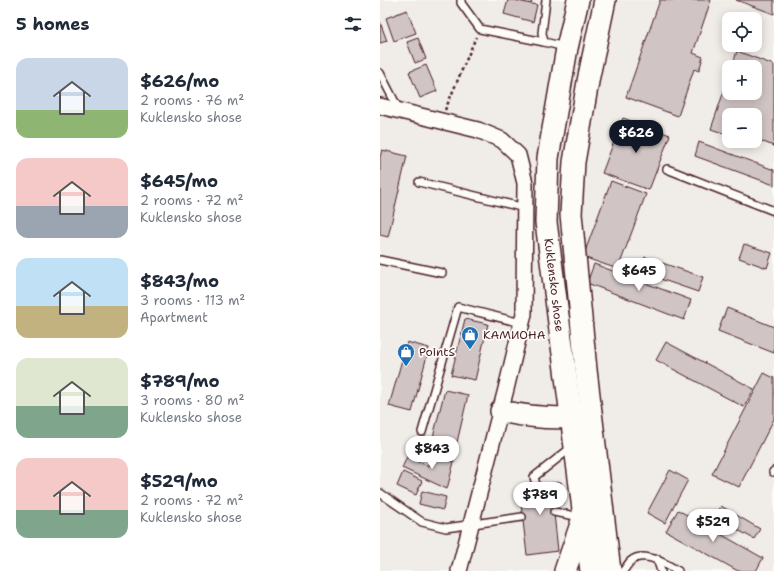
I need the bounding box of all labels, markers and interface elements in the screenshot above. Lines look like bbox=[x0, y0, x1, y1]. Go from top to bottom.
map controls bbox=[722, 12, 762, 148]
button: locate bbox=[722, 12, 762, 52]
text: 5 homes bbox=[16, 13, 89, 35]
icon: filters bbox=[342, 13, 364, 35]
button: + bbox=[722, 60, 762, 100]
text: $626/mo bbox=[140, 70, 219, 92]
icon: home bbox=[48, 74, 96, 122]
text: 2 rooms · 76 m² bbox=[140, 92, 244, 109]
button: − bbox=[722, 108, 762, 148]
text: Kuklensko shose bbox=[140, 109, 242, 126]
pin: $626 bbox=[612, 120, 660, 154]
text: $626 bbox=[618, 124, 654, 141]
text: $645/mo bbox=[140, 170, 218, 192]
icon: home bbox=[48, 174, 96, 222]
text: 2 rooms · 72 m² bbox=[140, 192, 244, 209]
text: Kuklensko shose bbox=[140, 209, 242, 226]
street label: Kuklensko shose bbox=[540, 237, 568, 333]
pin: $645 bbox=[615, 258, 663, 292]
text: $645 bbox=[622, 262, 656, 279]
text: $843/mo bbox=[140, 270, 219, 292]
icon: home bbox=[48, 274, 96, 322]
text: 3 rooms · 113 m² bbox=[140, 292, 245, 309]
text: Apartment bbox=[140, 309, 208, 326]
shop icon: КАМИОНА bbox=[460, 325, 480, 350]
place label: КАМИОНА bbox=[483, 327, 546, 343]
shop icon: PointS bbox=[396, 342, 416, 367]
place label: PointS bbox=[419, 344, 455, 360]
text: $789/mo bbox=[140, 370, 219, 392]
icon: home bbox=[48, 374, 96, 422]
text: 3 rooms · 80 m² bbox=[140, 392, 244, 409]
text: Kuklensko shose bbox=[140, 409, 242, 426]
pin: $843 bbox=[408, 436, 456, 470]
text: $843 bbox=[414, 440, 450, 457]
text: $529/mo bbox=[140, 470, 218, 492]
icon: home bbox=[48, 474, 96, 522]
pin: $789 bbox=[516, 482, 564, 516]
text: $789 bbox=[522, 486, 558, 503]
text: 2 rooms · 72 m² bbox=[140, 492, 244, 509]
text: Kuklensko shose bbox=[140, 509, 242, 526]
pin: $529 bbox=[689, 509, 737, 543]
text: $529 bbox=[696, 513, 730, 530]

